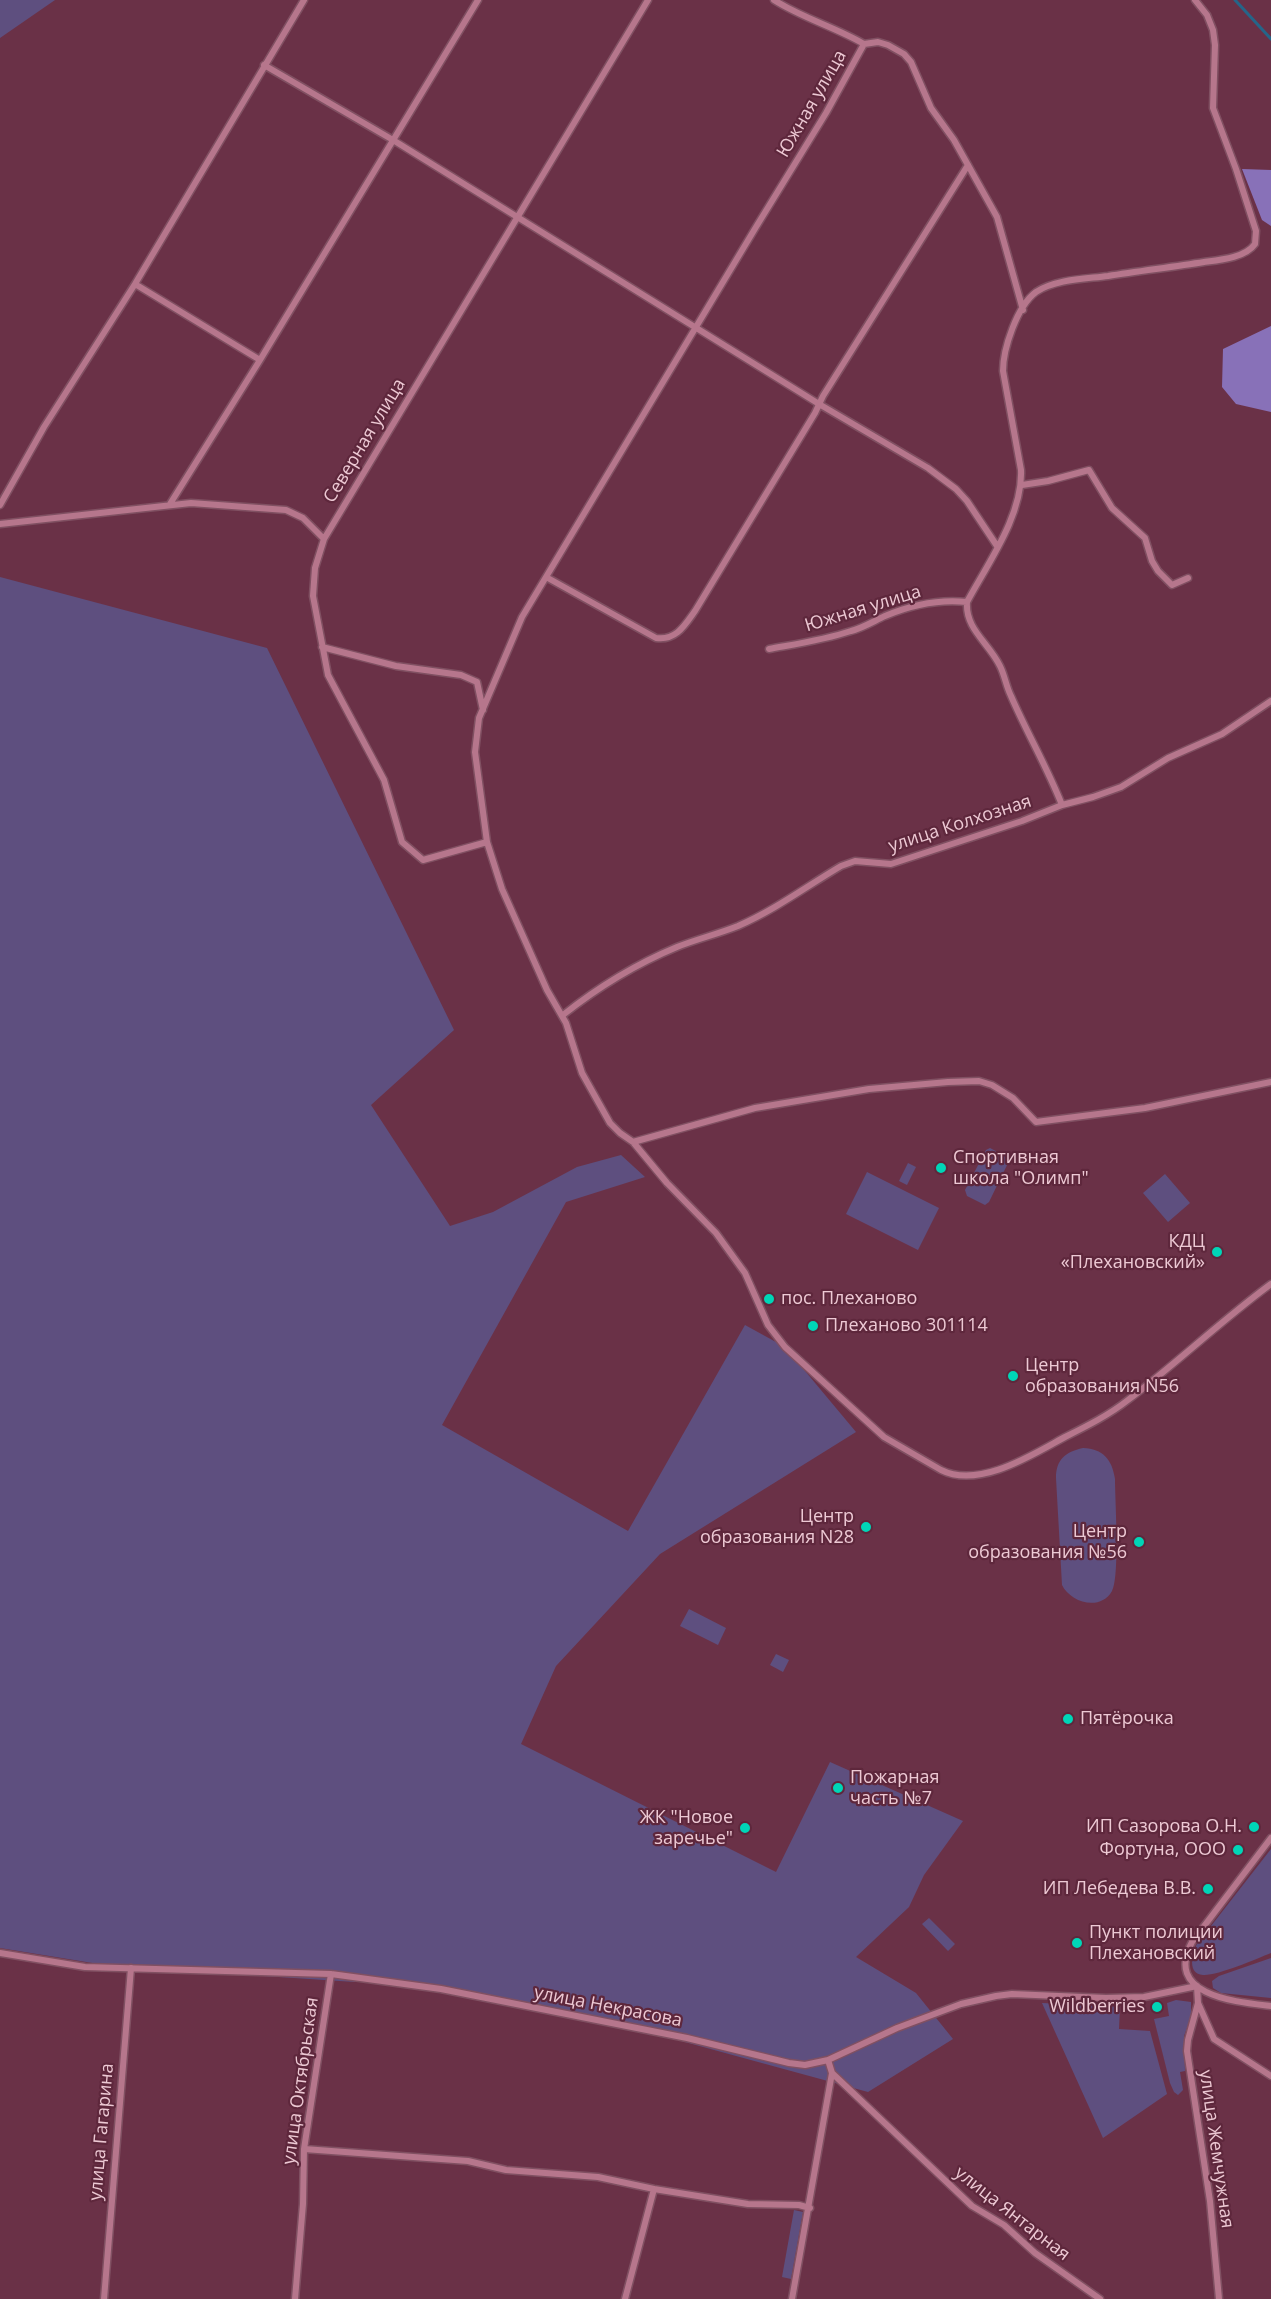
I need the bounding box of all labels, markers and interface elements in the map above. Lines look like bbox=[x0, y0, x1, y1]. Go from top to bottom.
street label: Южная улица bbox=[773, 47, 851, 161]
street label: Северная улица bbox=[319, 375, 411, 507]
street label: Южная улица bbox=[802, 581, 924, 637]
street label: улица Колхозная bbox=[886, 791, 1034, 857]
place label: Спортивная школа "Олимп" bbox=[953, 1147, 1089, 1190]
marker: Спортивная школа "Олимп" bbox=[934, 1161, 948, 1175]
place label: КДЦ «Плехановский» bbox=[1061, 1231, 1205, 1274]
marker: КДЦ «Плехановский» bbox=[1210, 1245, 1224, 1259]
place label: пос. Плеханово bbox=[781, 1288, 917, 1310]
marker: пос. Плеханово bbox=[762, 1292, 776, 1306]
place label: Плеханово 301114 bbox=[825, 1315, 988, 1337]
marker: Плеханово 301114 bbox=[806, 1319, 820, 1333]
place label: Центр образования N56 bbox=[1025, 1355, 1179, 1398]
marker: Центр образования N56 bbox=[1006, 1369, 1020, 1383]
place label: Центр образования N28 bbox=[700, 1506, 854, 1549]
marker: Центр образования N28 bbox=[859, 1520, 873, 1534]
place label: Центр образования №56 bbox=[968, 1521, 1127, 1564]
marker: Центр образования №56 bbox=[1132, 1535, 1146, 1549]
place label: Пятёрочка bbox=[1080, 1708, 1174, 1730]
marker: Пятёрочка bbox=[1061, 1712, 1075, 1726]
place label: Пожарная часть №7 bbox=[850, 1767, 940, 1810]
marker: Пожарная часть №7 bbox=[831, 1781, 845, 1795]
place label: ЖК "Новое заречье" bbox=[640, 1807, 733, 1850]
place label: ИП Сазорова О.Н. bbox=[1086, 1816, 1242, 1838]
marker: ИП Сазорова О.Н. bbox=[1247, 1820, 1261, 1834]
marker: ЖК "Новое заречье" bbox=[738, 1821, 752, 1835]
place label: Фортуна, ООО bbox=[1100, 1839, 1226, 1861]
marker: Фортуна, ООО bbox=[1231, 1843, 1245, 1857]
place label: ИП Лебедева В.В. bbox=[1043, 1878, 1196, 1900]
marker: ИП Лебедева В.В. bbox=[1201, 1882, 1215, 1896]
place label: Пункт полиции Плехановский bbox=[1089, 1922, 1223, 1964]
marker: Пункт полиции Плехановский bbox=[1070, 1936, 1084, 1950]
street label: улица Некрасова bbox=[532, 1982, 684, 2032]
street label: улица Октябрьская bbox=[279, 1996, 323, 2166]
place label: Wildberries bbox=[1049, 1996, 1145, 2018]
marker: Wildberries bbox=[1150, 2000, 1164, 2014]
street label: улица Гагарина bbox=[85, 2062, 119, 2202]
street label: улица Жемчужная bbox=[1194, 2068, 1238, 2230]
street label: улица Янтарная bbox=[950, 2162, 1074, 2266]

